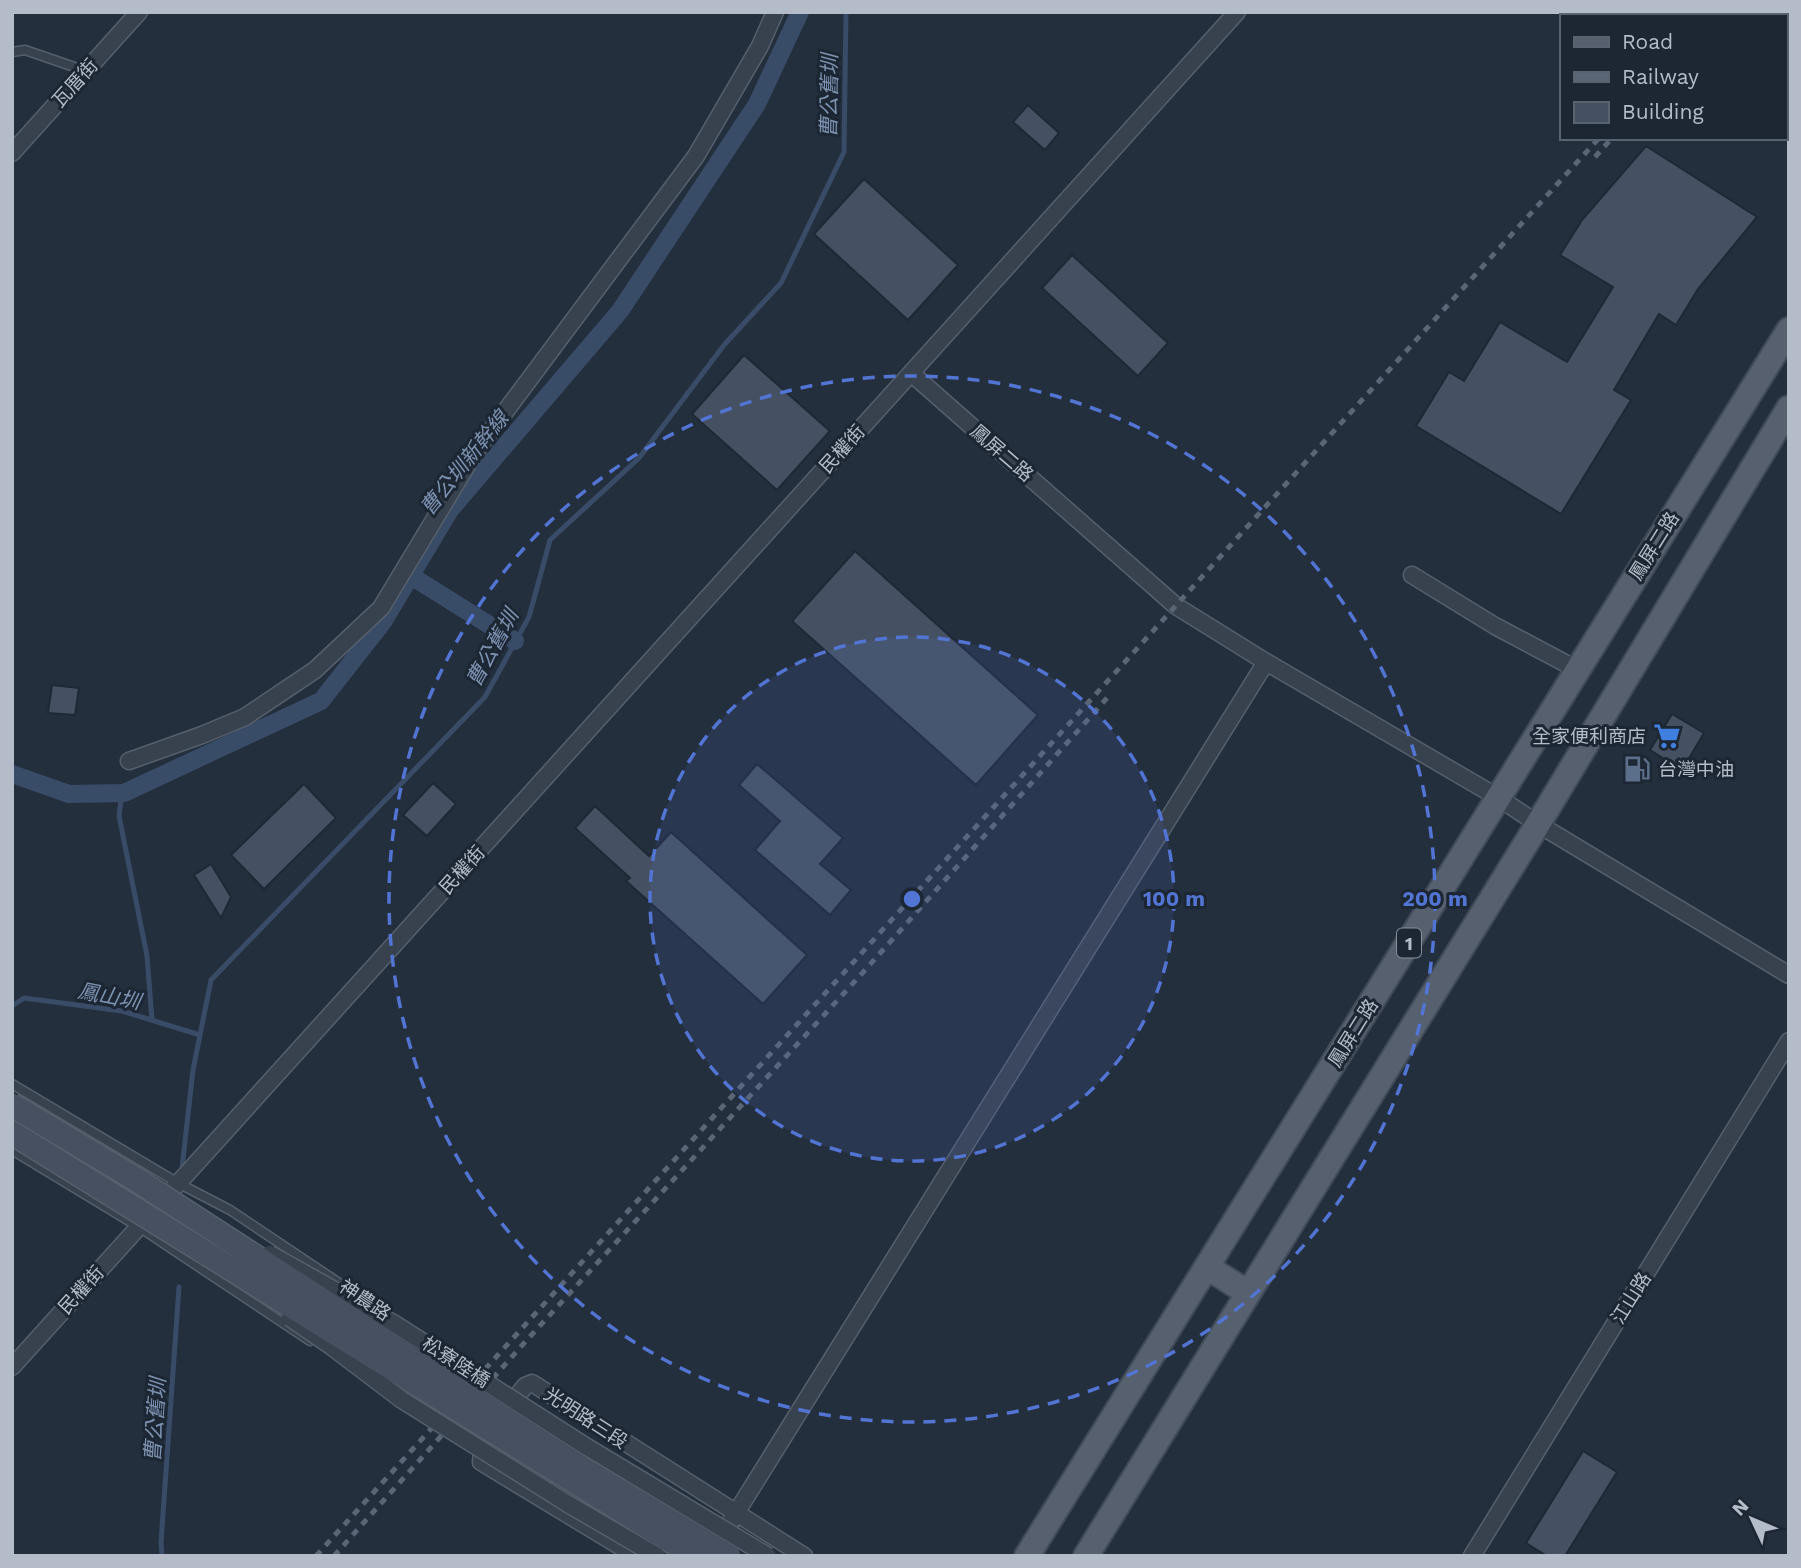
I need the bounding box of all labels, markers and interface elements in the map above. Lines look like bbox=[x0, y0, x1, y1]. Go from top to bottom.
legend bbox=[1560, 14, 1787, 140]
text: Road bbox=[1622, 29, 1673, 54]
water label: 曹公舊圳 bbox=[816, 51, 842, 138]
street label: 瓦厝街 bbox=[47, 54, 103, 112]
text: Railway bbox=[1622, 64, 1699, 89]
text: Building bbox=[1622, 99, 1704, 124]
water label: 曹公圳新幹線 bbox=[415, 405, 515, 520]
street label: 鳳屏二路 bbox=[966, 419, 1038, 487]
street label: 民權街 bbox=[814, 420, 870, 478]
street label: 鳳屏二路 bbox=[1624, 508, 1684, 584]
water label: 曹公舊圳 bbox=[461, 603, 525, 691]
supermarket icon: 全家便利商店 bbox=[1652, 721, 1682, 751]
place label: 全家便利商店 bbox=[1532, 725, 1646, 748]
fuel station icon: 台灣中油 bbox=[1622, 754, 1652, 784]
place label: 台灣中油 bbox=[1658, 758, 1734, 781]
street label: 民權街 bbox=[434, 841, 490, 899]
text: 100 m bbox=[1143, 886, 1205, 911]
text: 200 m bbox=[1402, 886, 1468, 911]
centre of rings bbox=[900, 887, 924, 911]
road number: 1 bbox=[1397, 928, 1421, 958]
water label: 鳳山圳 bbox=[76, 978, 145, 1015]
street label: 鳳屏二路 bbox=[1323, 995, 1383, 1071]
street label: 民權街 bbox=[53, 1261, 109, 1319]
street label: 江山路 bbox=[1606, 1268, 1656, 1328]
street label: 神農路 bbox=[335, 1275, 395, 1325]
street label: 松寮陸橋 bbox=[418, 1332, 494, 1392]
water label: 曹公舊圳 bbox=[140, 1374, 171, 1463]
street label: 光明路三段 bbox=[540, 1382, 632, 1454]
north arrow bbox=[1717, 1484, 1787, 1554]
text: N bbox=[1727, 1494, 1753, 1521]

